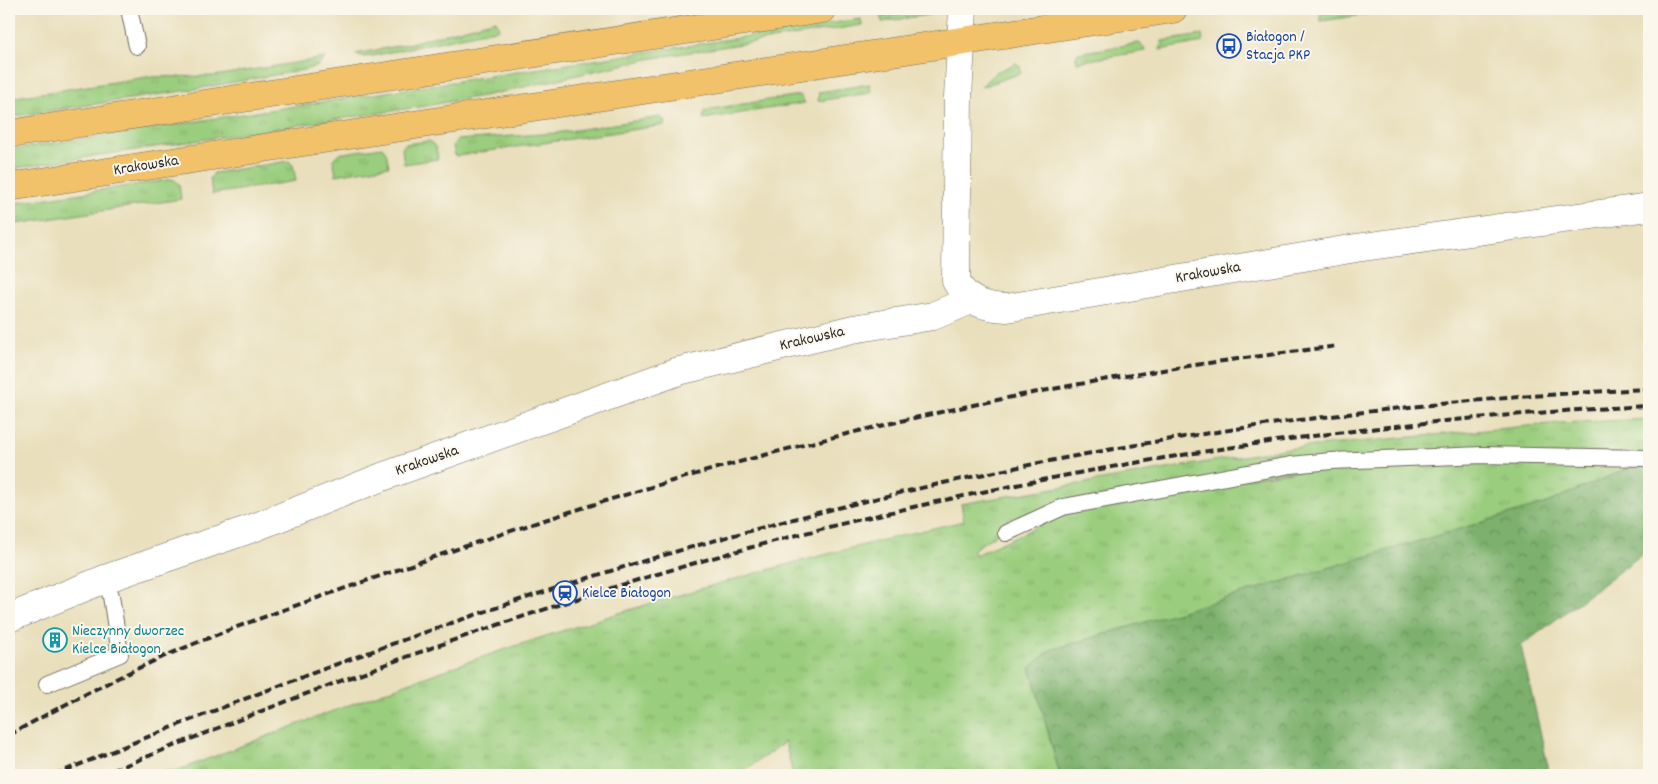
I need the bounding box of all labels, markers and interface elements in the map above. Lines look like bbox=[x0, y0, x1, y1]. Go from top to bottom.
place label: Białogon / Stacja PKP bbox=[1246, 26, 1310, 67]
bus stop icon: Białogon / Stacja PKP bbox=[1216, 33, 1242, 59]
street label: Krakowska bbox=[112, 149, 181, 182]
street label: Krakowska bbox=[1174, 256, 1243, 290]
street label: Krakowska bbox=[777, 320, 847, 358]
street label: Krakowska bbox=[392, 439, 462, 483]
station icon: Kielce Białogon bbox=[552, 580, 578, 606]
place label: Kielce Białogon bbox=[582, 582, 671, 605]
place label: Nieczynny dworzec Kielce Białogon bbox=[72, 620, 184, 661]
building icon: Nieczynny dworzec Kielce Białogon bbox=[42, 627, 68, 653]

